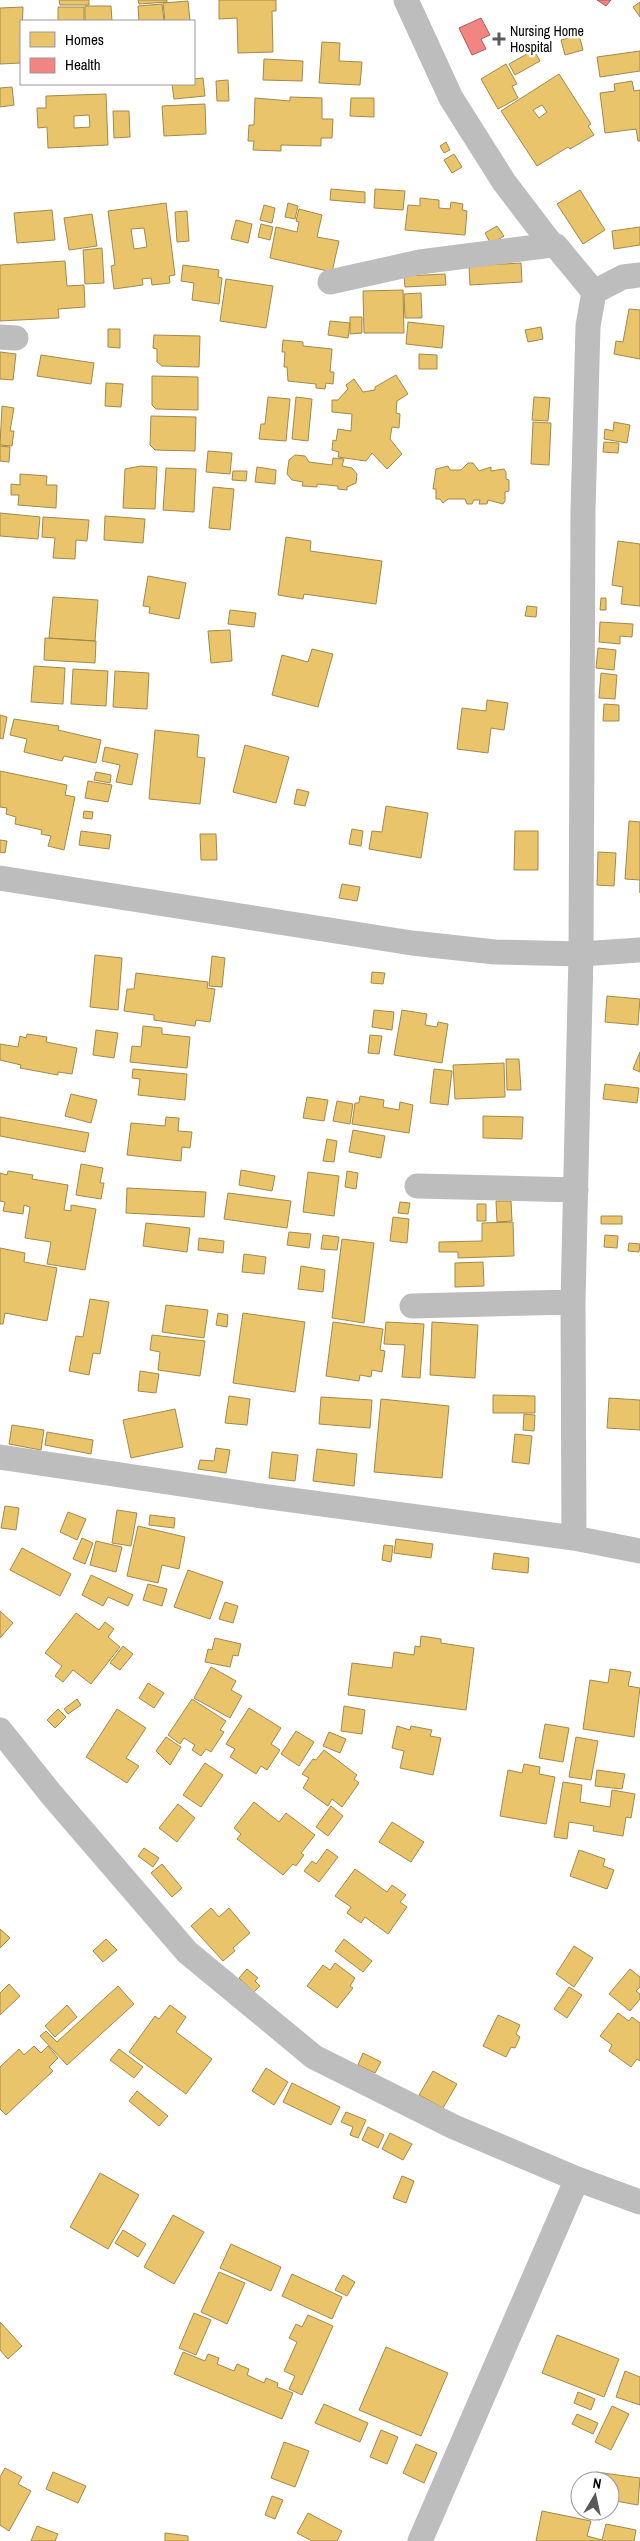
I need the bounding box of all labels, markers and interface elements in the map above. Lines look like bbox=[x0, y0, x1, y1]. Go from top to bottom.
legend bbox=[20, 20, 195, 85]
place label: Nursing Home Hospital bbox=[510, 22, 584, 56]
text: Homes bbox=[65, 29, 104, 50]
marker: Nursing Home Hospital bbox=[492, 32, 506, 46]
text: Health bbox=[65, 54, 101, 75]
north arrow bbox=[570, 2471, 620, 2521]
text: N bbox=[592, 2474, 603, 2493]

